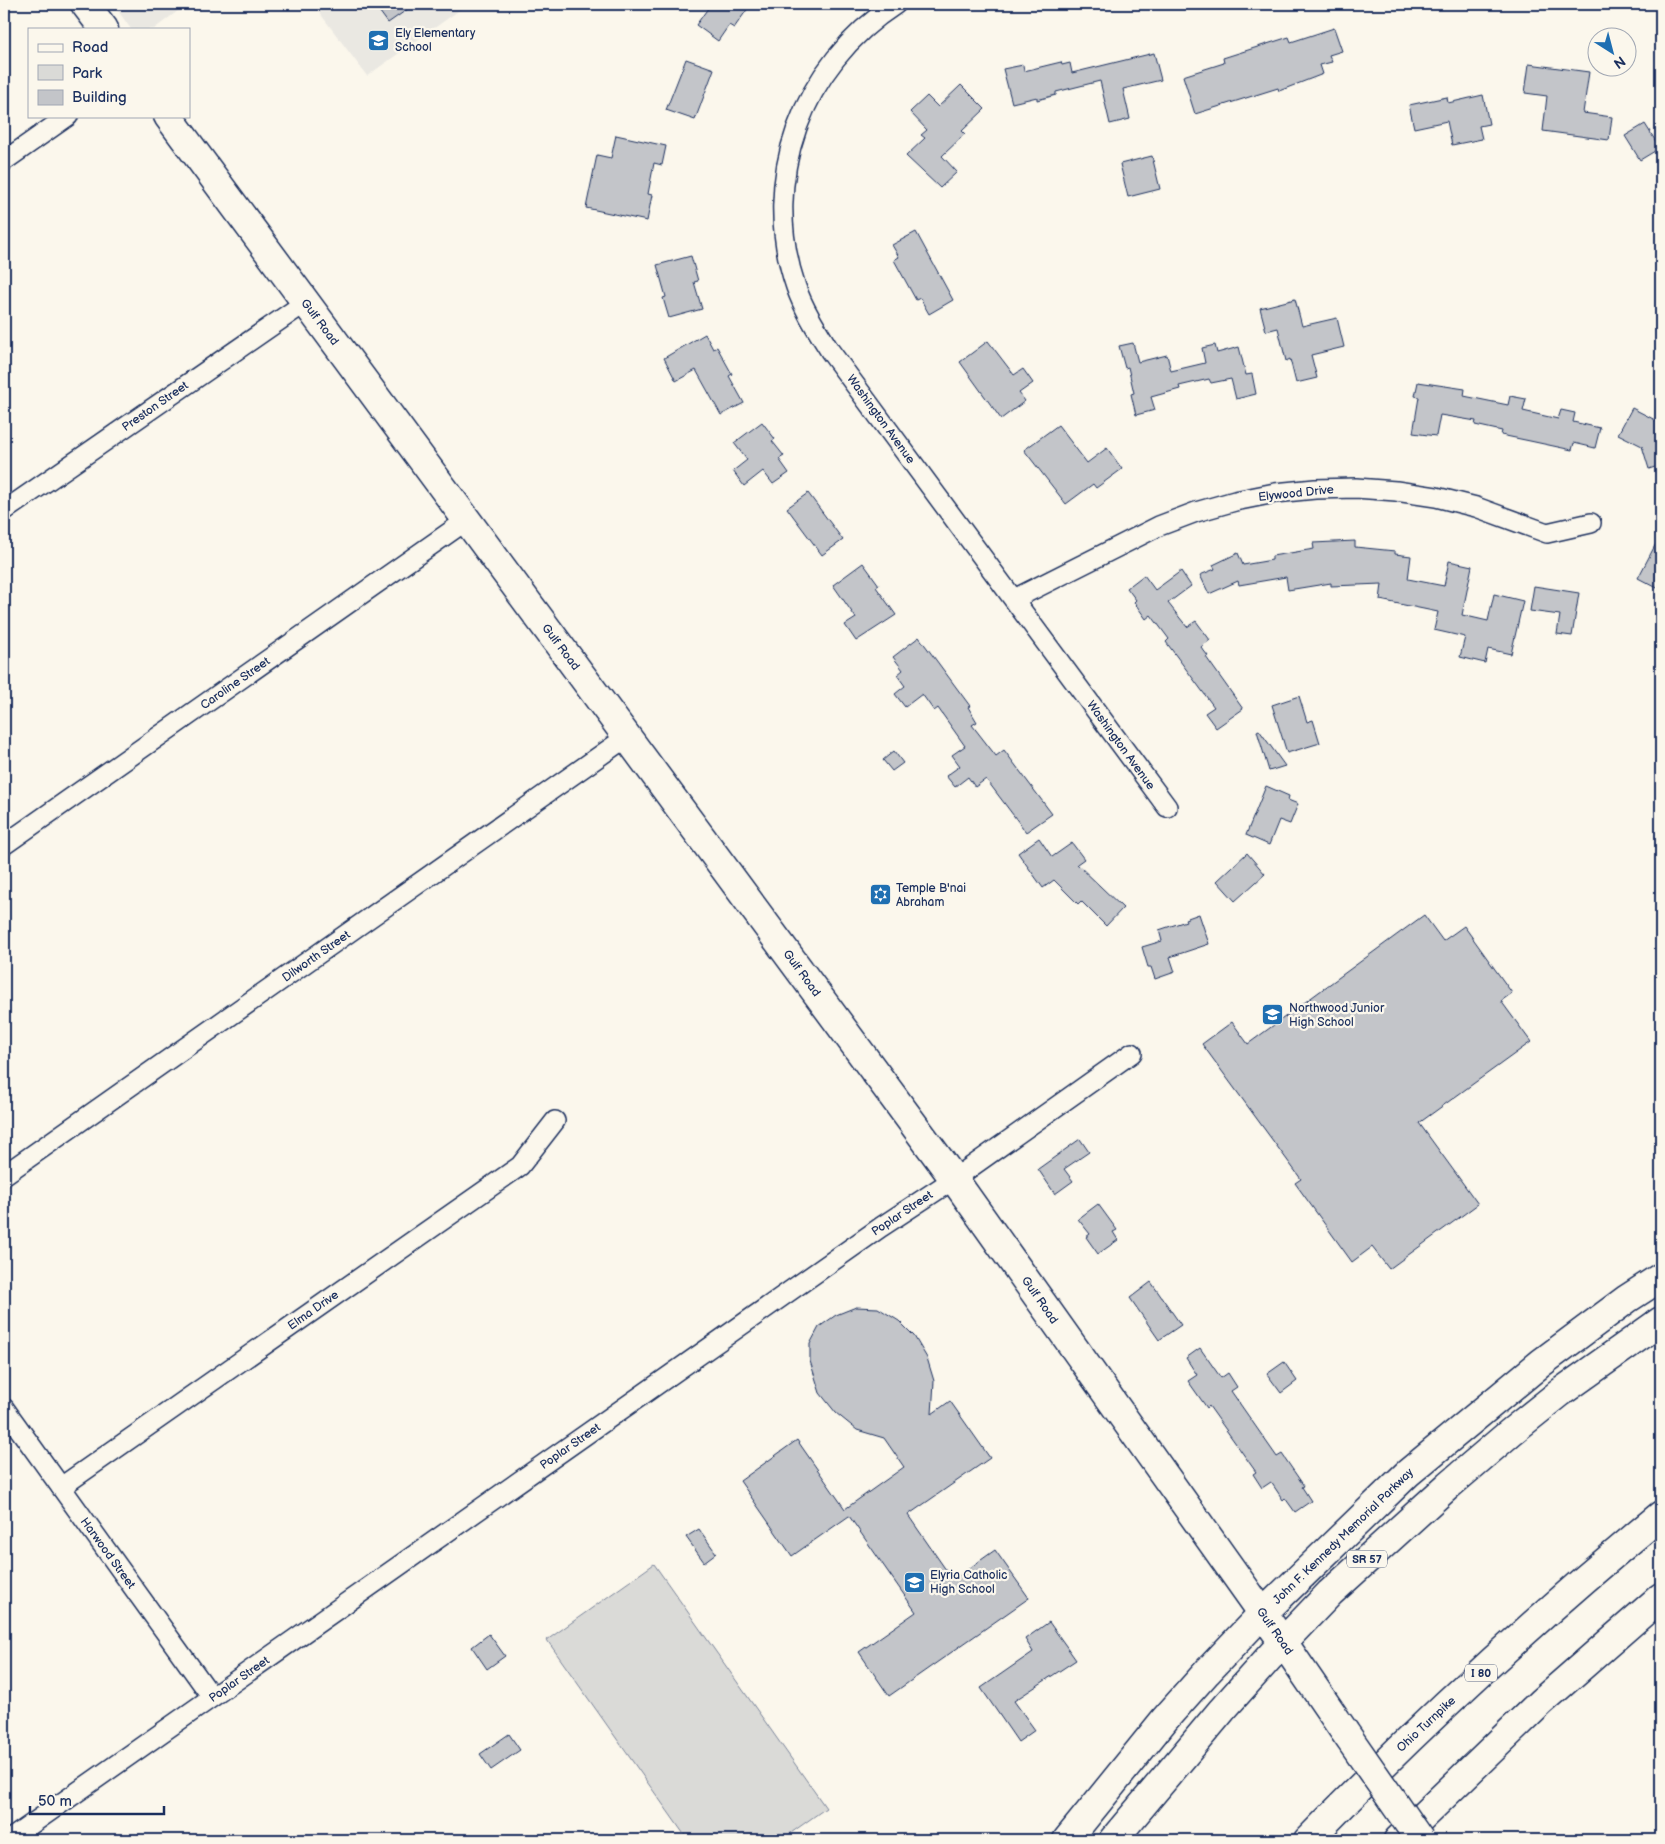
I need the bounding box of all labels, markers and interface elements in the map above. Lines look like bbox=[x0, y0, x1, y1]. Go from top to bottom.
place label: Ely Elementary School bbox=[395, 26, 476, 55]
legend bbox=[28, 28, 190, 118]
school or university icon: Ely Elementary School bbox=[367, 28, 391, 52]
north arrow bbox=[1588, 28, 1638, 78]
text: Road bbox=[72, 38, 108, 57]
text: N bbox=[1610, 52, 1629, 72]
text: Park bbox=[72, 64, 103, 83]
text: Building bbox=[72, 88, 127, 107]
street label: Gulf Road bbox=[297, 296, 342, 349]
street label: Washington Avenue bbox=[843, 372, 918, 467]
street label: Preston Street bbox=[119, 378, 192, 435]
street label: Elywood Drive bbox=[1258, 482, 1335, 505]
street label: Gulf Road bbox=[538, 621, 583, 674]
street label: Caroline Street bbox=[198, 654, 273, 713]
street label: Washington Avenue bbox=[1083, 698, 1158, 793]
place label: Temple B'nai Abraham bbox=[896, 881, 966, 910]
synagogue icon: Temple B'nai Abraham bbox=[868, 883, 892, 907]
street label: Dilworth Street bbox=[279, 927, 354, 985]
street label: Gulf Road bbox=[780, 947, 824, 1000]
place label: Northwood Junior High School bbox=[1289, 1001, 1385, 1030]
school or university icon: Northwood Junior High School bbox=[1261, 1003, 1285, 1027]
street label: Poplar Street bbox=[869, 1187, 936, 1239]
street label: Gulf Road bbox=[1018, 1274, 1061, 1327]
street label: Elma Drive bbox=[285, 1287, 342, 1333]
street label: Poplar Street bbox=[537, 1420, 604, 1473]
street label: John F. Kennedy Memorial Parkway bbox=[1270, 1465, 1417, 1608]
street label: Harwood Street bbox=[77, 1515, 139, 1592]
road number: SR 57 bbox=[1347, 1550, 1387, 1568]
place label: Elyria Catholic High School bbox=[930, 1568, 1008, 1597]
school or university icon: Elyria Catholic High School bbox=[902, 1570, 926, 1594]
street label: Gulf Road bbox=[1253, 1605, 1296, 1658]
street label: Poplar Street bbox=[206, 1653, 273, 1706]
road number: I 80 bbox=[1465, 1665, 1497, 1682]
street label: Ohio Turnpike bbox=[1394, 1693, 1459, 1755]
scale bar bbox=[30, 1784, 164, 1816]
text: 50 m bbox=[38, 1792, 72, 1811]

